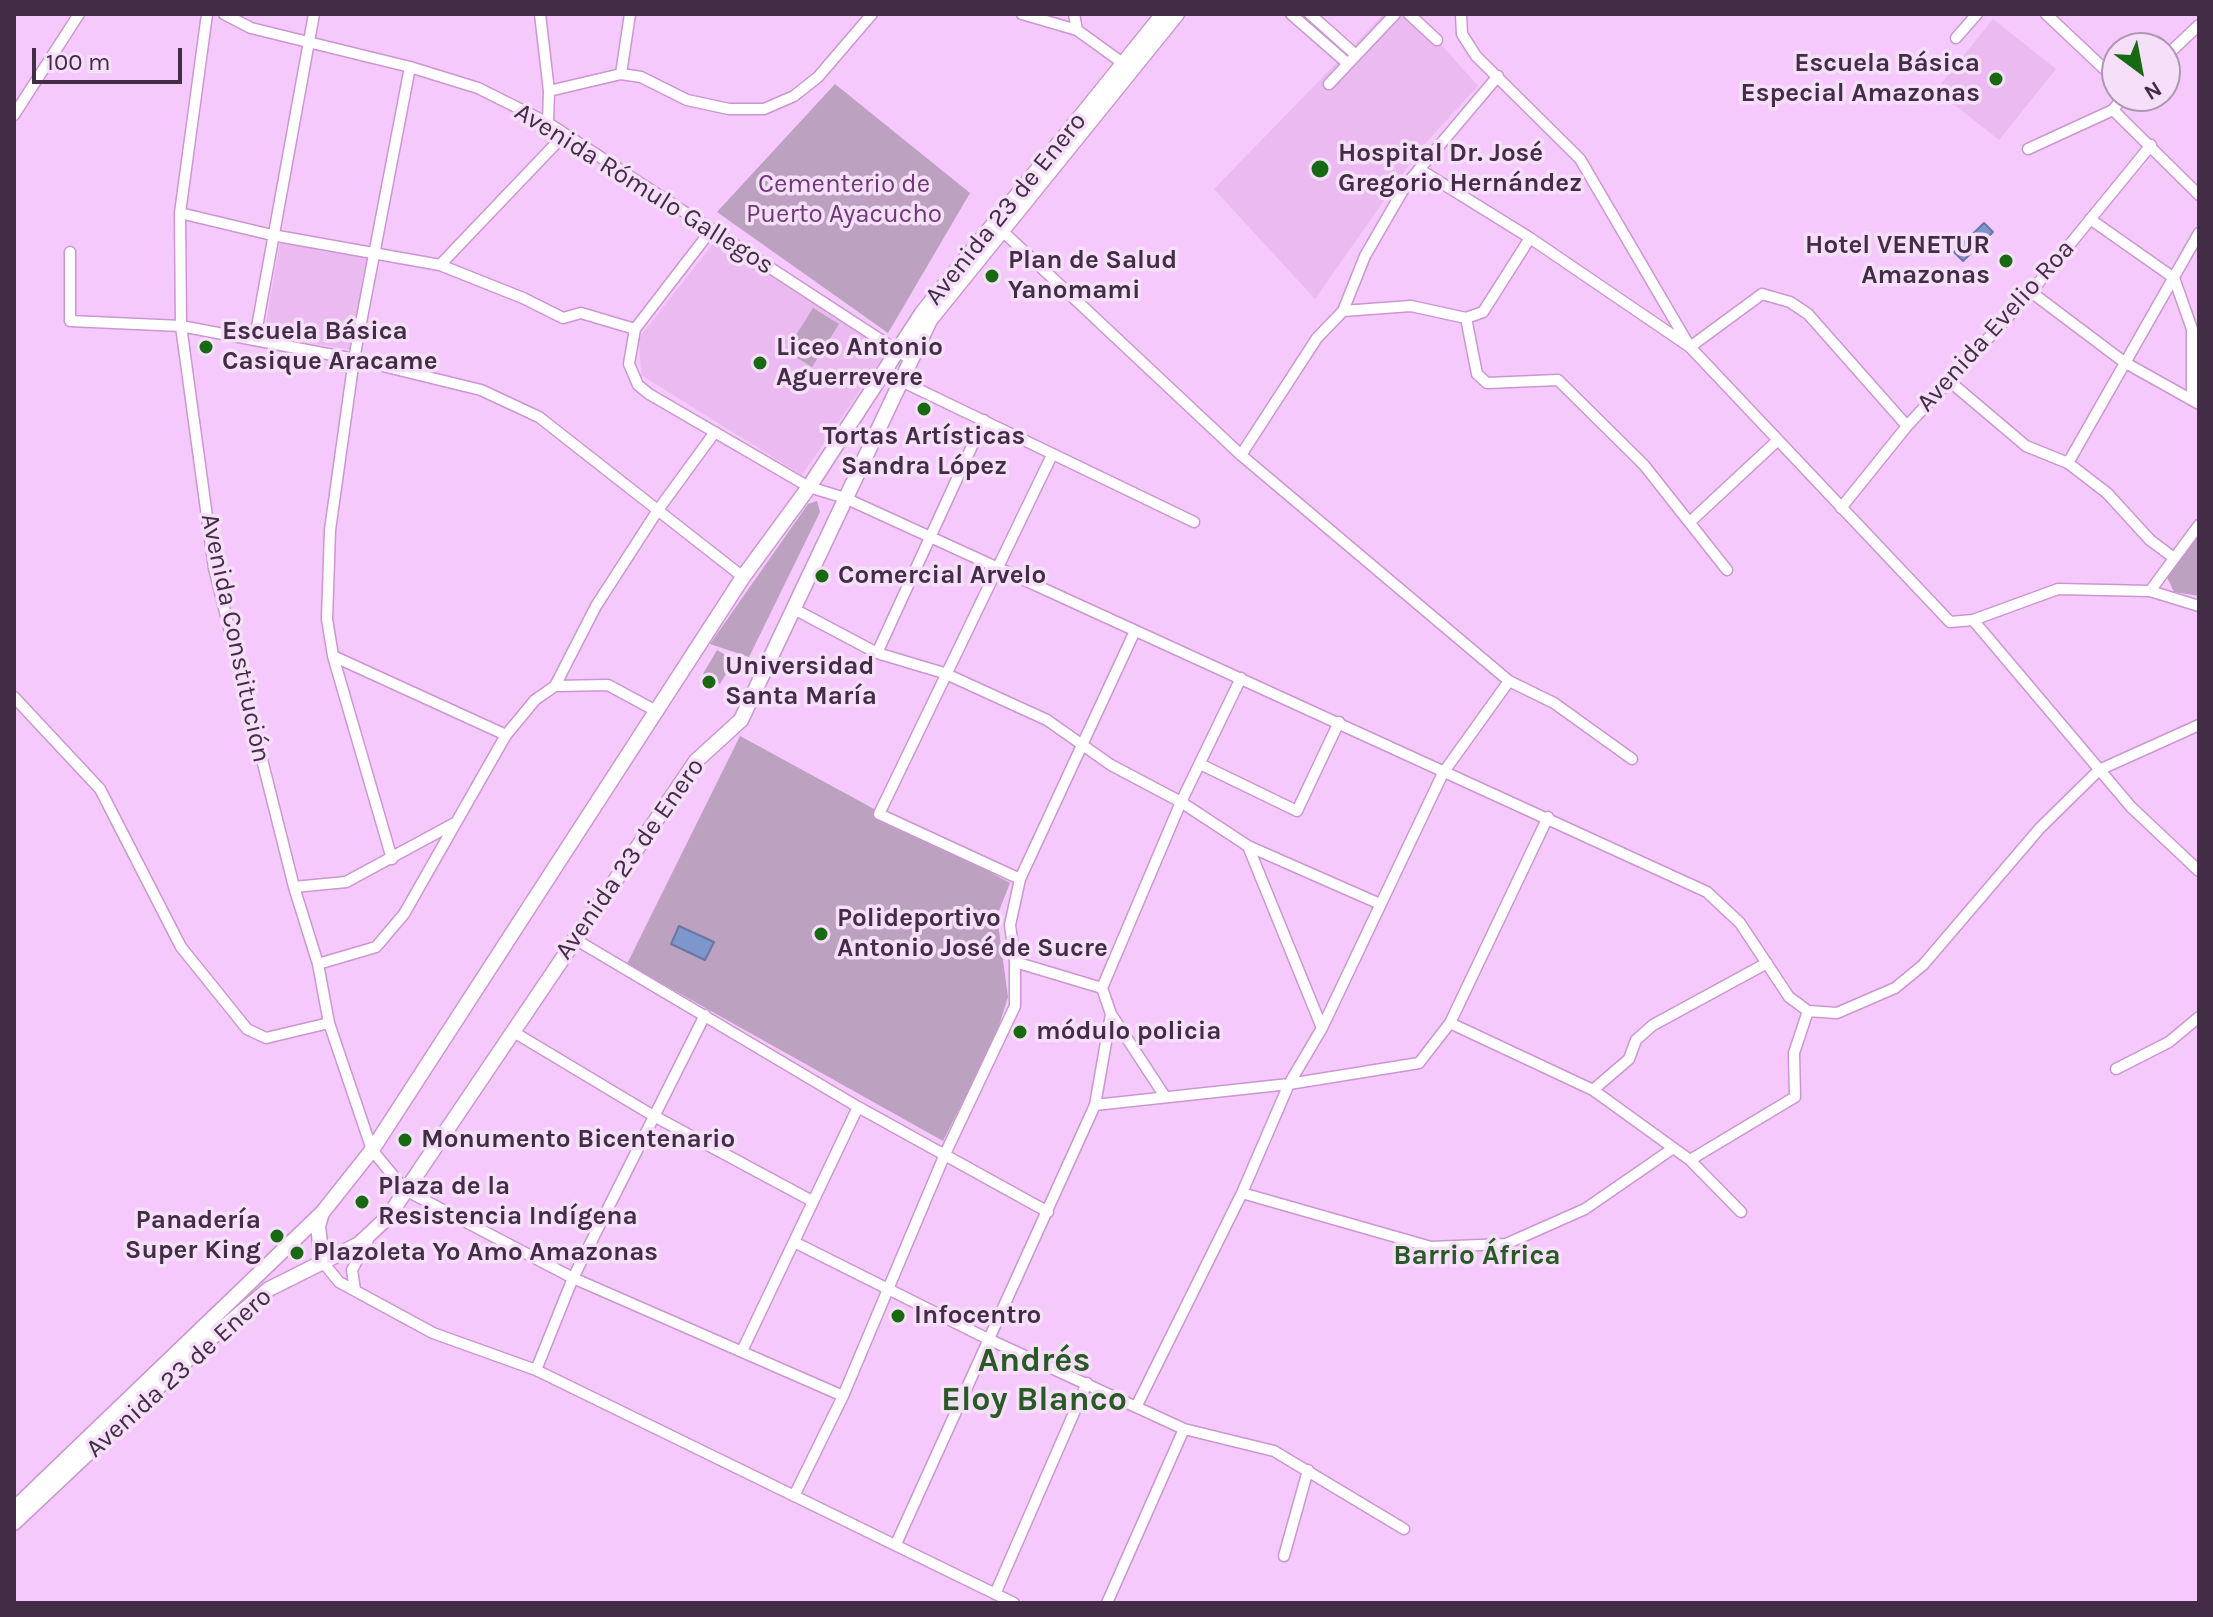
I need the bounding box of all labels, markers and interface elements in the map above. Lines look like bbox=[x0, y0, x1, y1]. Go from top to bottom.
scale bar bbox=[36, 32, 186, 82]
north arrow bbox=[2101, 32, 2181, 112]
text: 100 m bbox=[46, 48, 111, 76]
place label: Escuela Básica Especial Amazonas bbox=[1741, 48, 1980, 110]
marker: Escuela Básica Especial Amazonas bbox=[1987, 70, 2005, 88]
text: N bbox=[2139, 75, 2166, 106]
street label: Avenida Rómulo Gallegos bbox=[509, 96, 779, 282]
street label: Avenida 23 de Enero bbox=[919, 106, 1093, 312]
place label: Hospital Dr. José Gregorio Hernández bbox=[1338, 138, 1582, 200]
marker: Hospital Dr. José Gregorio Hernández bbox=[1309, 158, 1331, 180]
park label: Cementerio de Puerto Ayacucho bbox=[746, 169, 942, 230]
place label: Hotel VENETUR Amazonas bbox=[1805, 230, 1990, 292]
street label: Avenida Evelio Roa bbox=[1910, 233, 2082, 419]
place label: Plan de Salud Yanomami bbox=[1008, 245, 1177, 306]
marker: Hotel VENETUR Amazonas bbox=[1997, 252, 2015, 270]
marker: Plan de Salud Yanomami bbox=[983, 267, 1001, 285]
place label: Escuela Básica Casique Aracame bbox=[222, 316, 438, 378]
place label: Liceo Antonio Aguerrevere bbox=[776, 332, 943, 394]
marker: Escuela Básica Casique Aracame bbox=[197, 338, 215, 356]
marker: Liceo Antonio Aguerrevere bbox=[751, 354, 769, 372]
marker: Tortas Artísticas Sandra López bbox=[915, 400, 933, 418]
place label: Tortas Artísticas Sandra López bbox=[823, 421, 1025, 482]
street label: Avenida Constitución bbox=[193, 511, 277, 765]
place label: Comercial Arvelo bbox=[838, 560, 1046, 592]
marker: Comercial Arvelo bbox=[813, 567, 831, 585]
place label: Universidad Santa María bbox=[725, 651, 877, 712]
marker: Universidad Santa María bbox=[700, 673, 718, 691]
street label: Avenida 23 de Enero bbox=[549, 752, 711, 966]
place label: Polideportivo Antonio José de Sucre bbox=[837, 903, 1108, 964]
marker: Polideportivo Antonio José de Sucre bbox=[812, 925, 830, 943]
place label: módulo policia bbox=[1036, 1016, 1221, 1048]
marker: módulo policia bbox=[1011, 1023, 1029, 1041]
place label: Monumento Bicentenario bbox=[421, 1124, 735, 1156]
marker: Monumento Bicentenario bbox=[396, 1131, 414, 1149]
place label: Plaza de la Resistencia Indígena bbox=[378, 1171, 638, 1232]
marker: Plaza de la Resistencia Indígena bbox=[353, 1193, 371, 1211]
place label: Panadería Super King bbox=[125, 1205, 261, 1266]
marker: Panadería Super King bbox=[268, 1227, 286, 1245]
place label: Plazoleta Yo Amo Amazonas bbox=[313, 1237, 658, 1269]
district label: Barrio África bbox=[1393, 1239, 1561, 1273]
marker: Plazoleta Yo Amo Amazonas bbox=[288, 1244, 306, 1262]
street label: Avenida 23 de Enero bbox=[80, 1281, 278, 1465]
place label: Infocentro bbox=[914, 1300, 1041, 1332]
marker: Infocentro bbox=[889, 1307, 907, 1325]
district label: Andrés Eloy Blanco bbox=[941, 1341, 1127, 1420]

